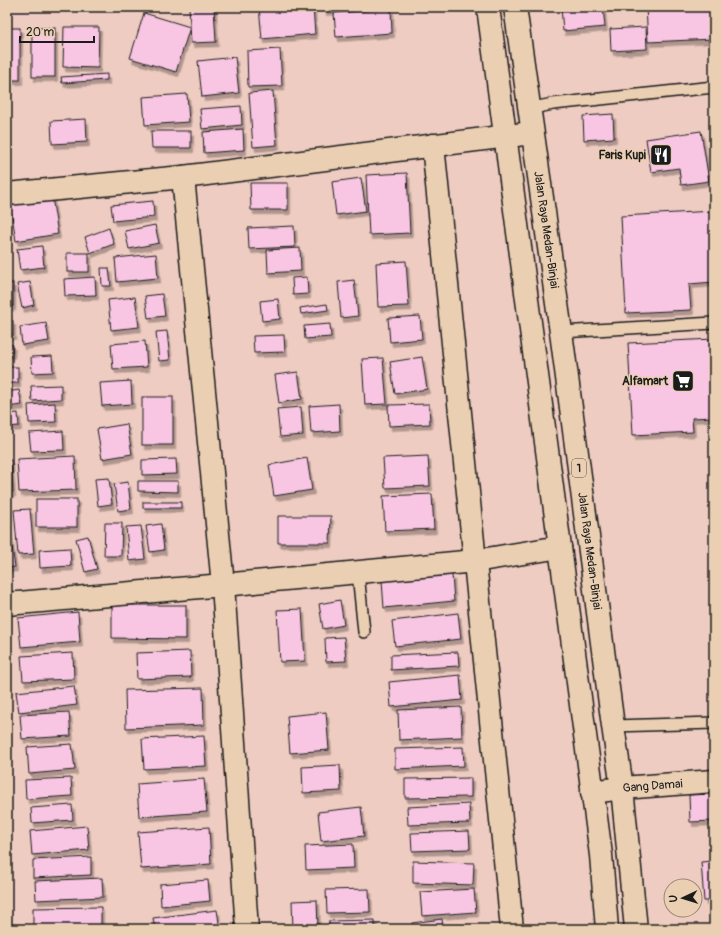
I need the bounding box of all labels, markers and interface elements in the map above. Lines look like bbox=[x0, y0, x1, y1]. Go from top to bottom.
scale bar bbox=[20, 18, 94, 44]
text: 20 m bbox=[26, 25, 55, 40]
restaurant icon: Faris Kupi bbox=[648, 142, 674, 168]
place label: Faris Kupi bbox=[598, 148, 646, 163]
street label: Jalan Raya Medan-Binjai bbox=[531, 170, 562, 289]
supermarket icon: Alfamart bbox=[670, 368, 696, 394]
place label: Alfamart bbox=[622, 374, 669, 389]
road number: 1 bbox=[572, 459, 586, 477]
street label: Jalan Raya Medan-Binjai bbox=[575, 491, 605, 611]
street label: Gang Damai bbox=[622, 776, 683, 795]
north arrow bbox=[663, 878, 703, 918]
text: U bbox=[667, 895, 680, 903]

